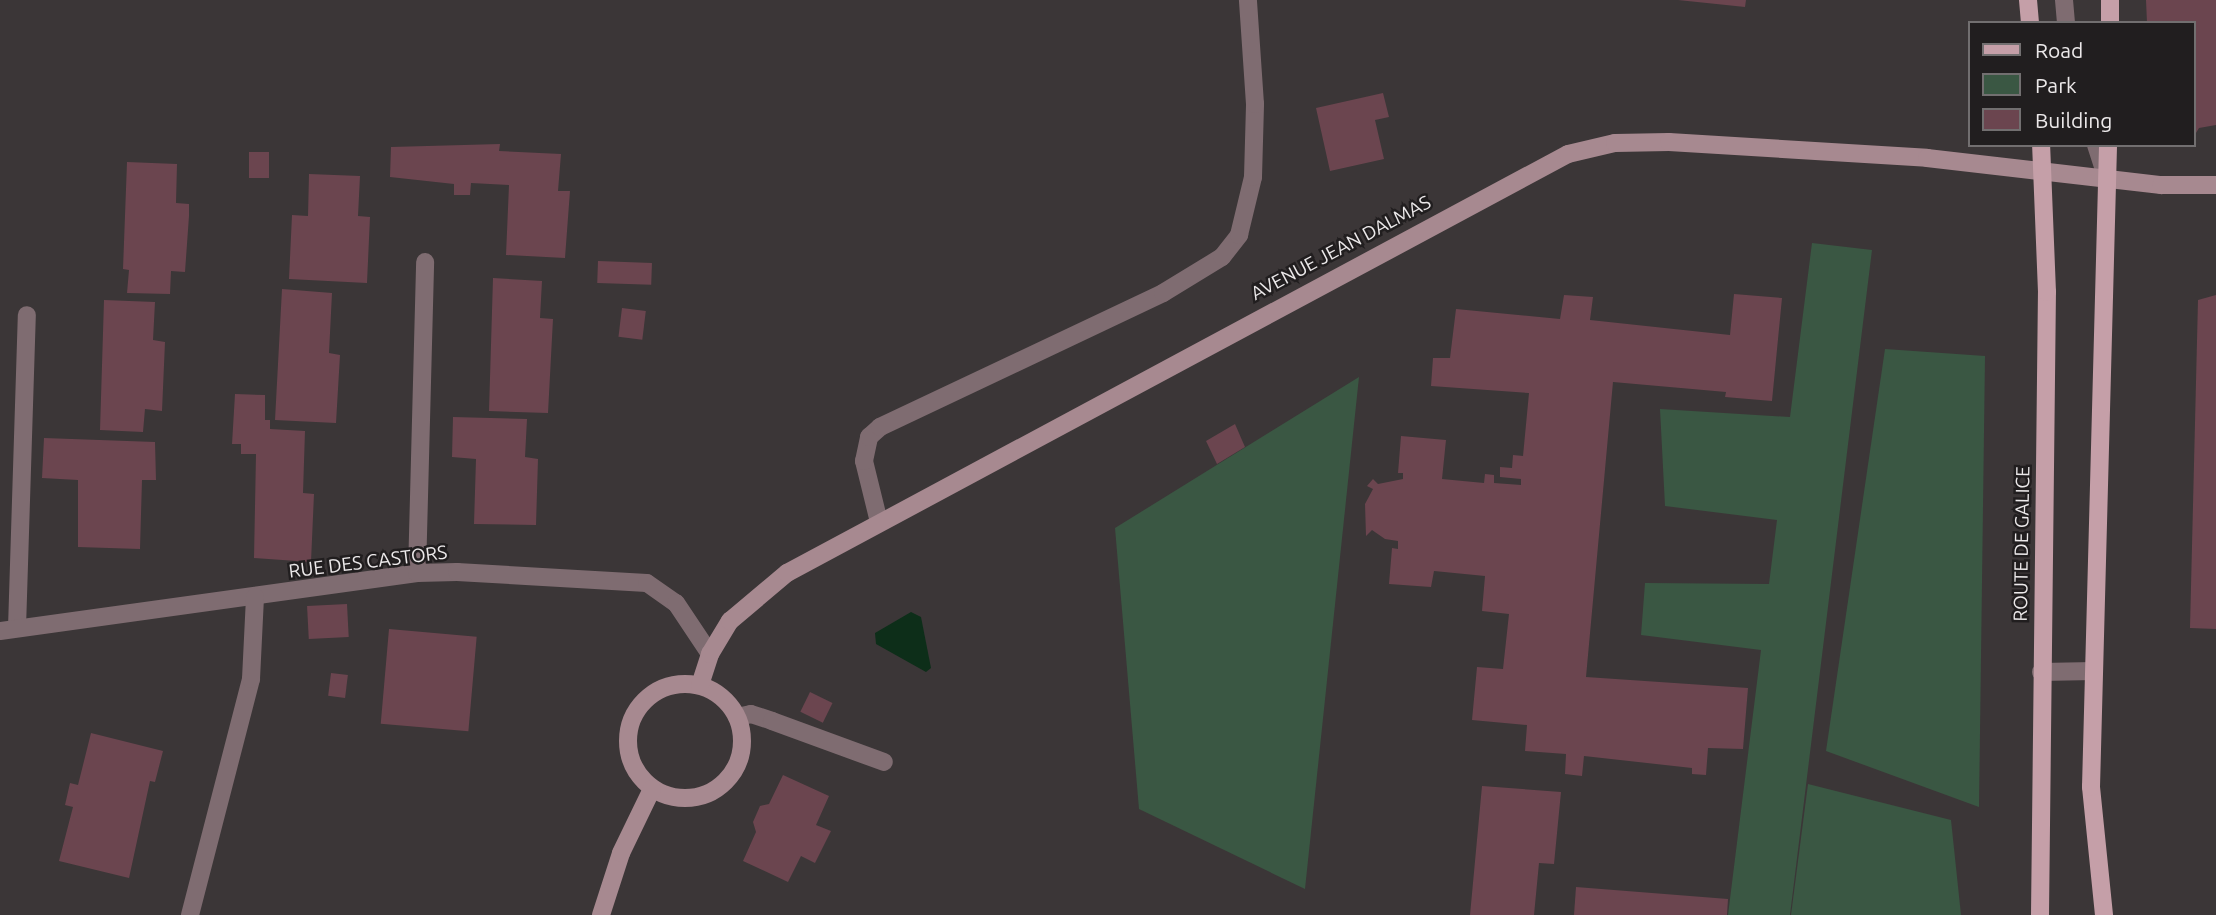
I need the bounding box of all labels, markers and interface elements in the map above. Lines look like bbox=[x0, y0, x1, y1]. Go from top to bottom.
legend bbox=[1968, 21, 2195, 147]
text: Road bbox=[2035, 38, 2083, 62]
text: Park bbox=[2035, 73, 2077, 97]
text: Building bbox=[2035, 108, 2112, 132]
street label: AVENUE JEAN DALMAS bbox=[1247, 191, 1435, 305]
street label: ROUTE DE GALICE bbox=[2009, 466, 2035, 622]
street label: RUE DES CASTORS bbox=[287, 541, 449, 583]

